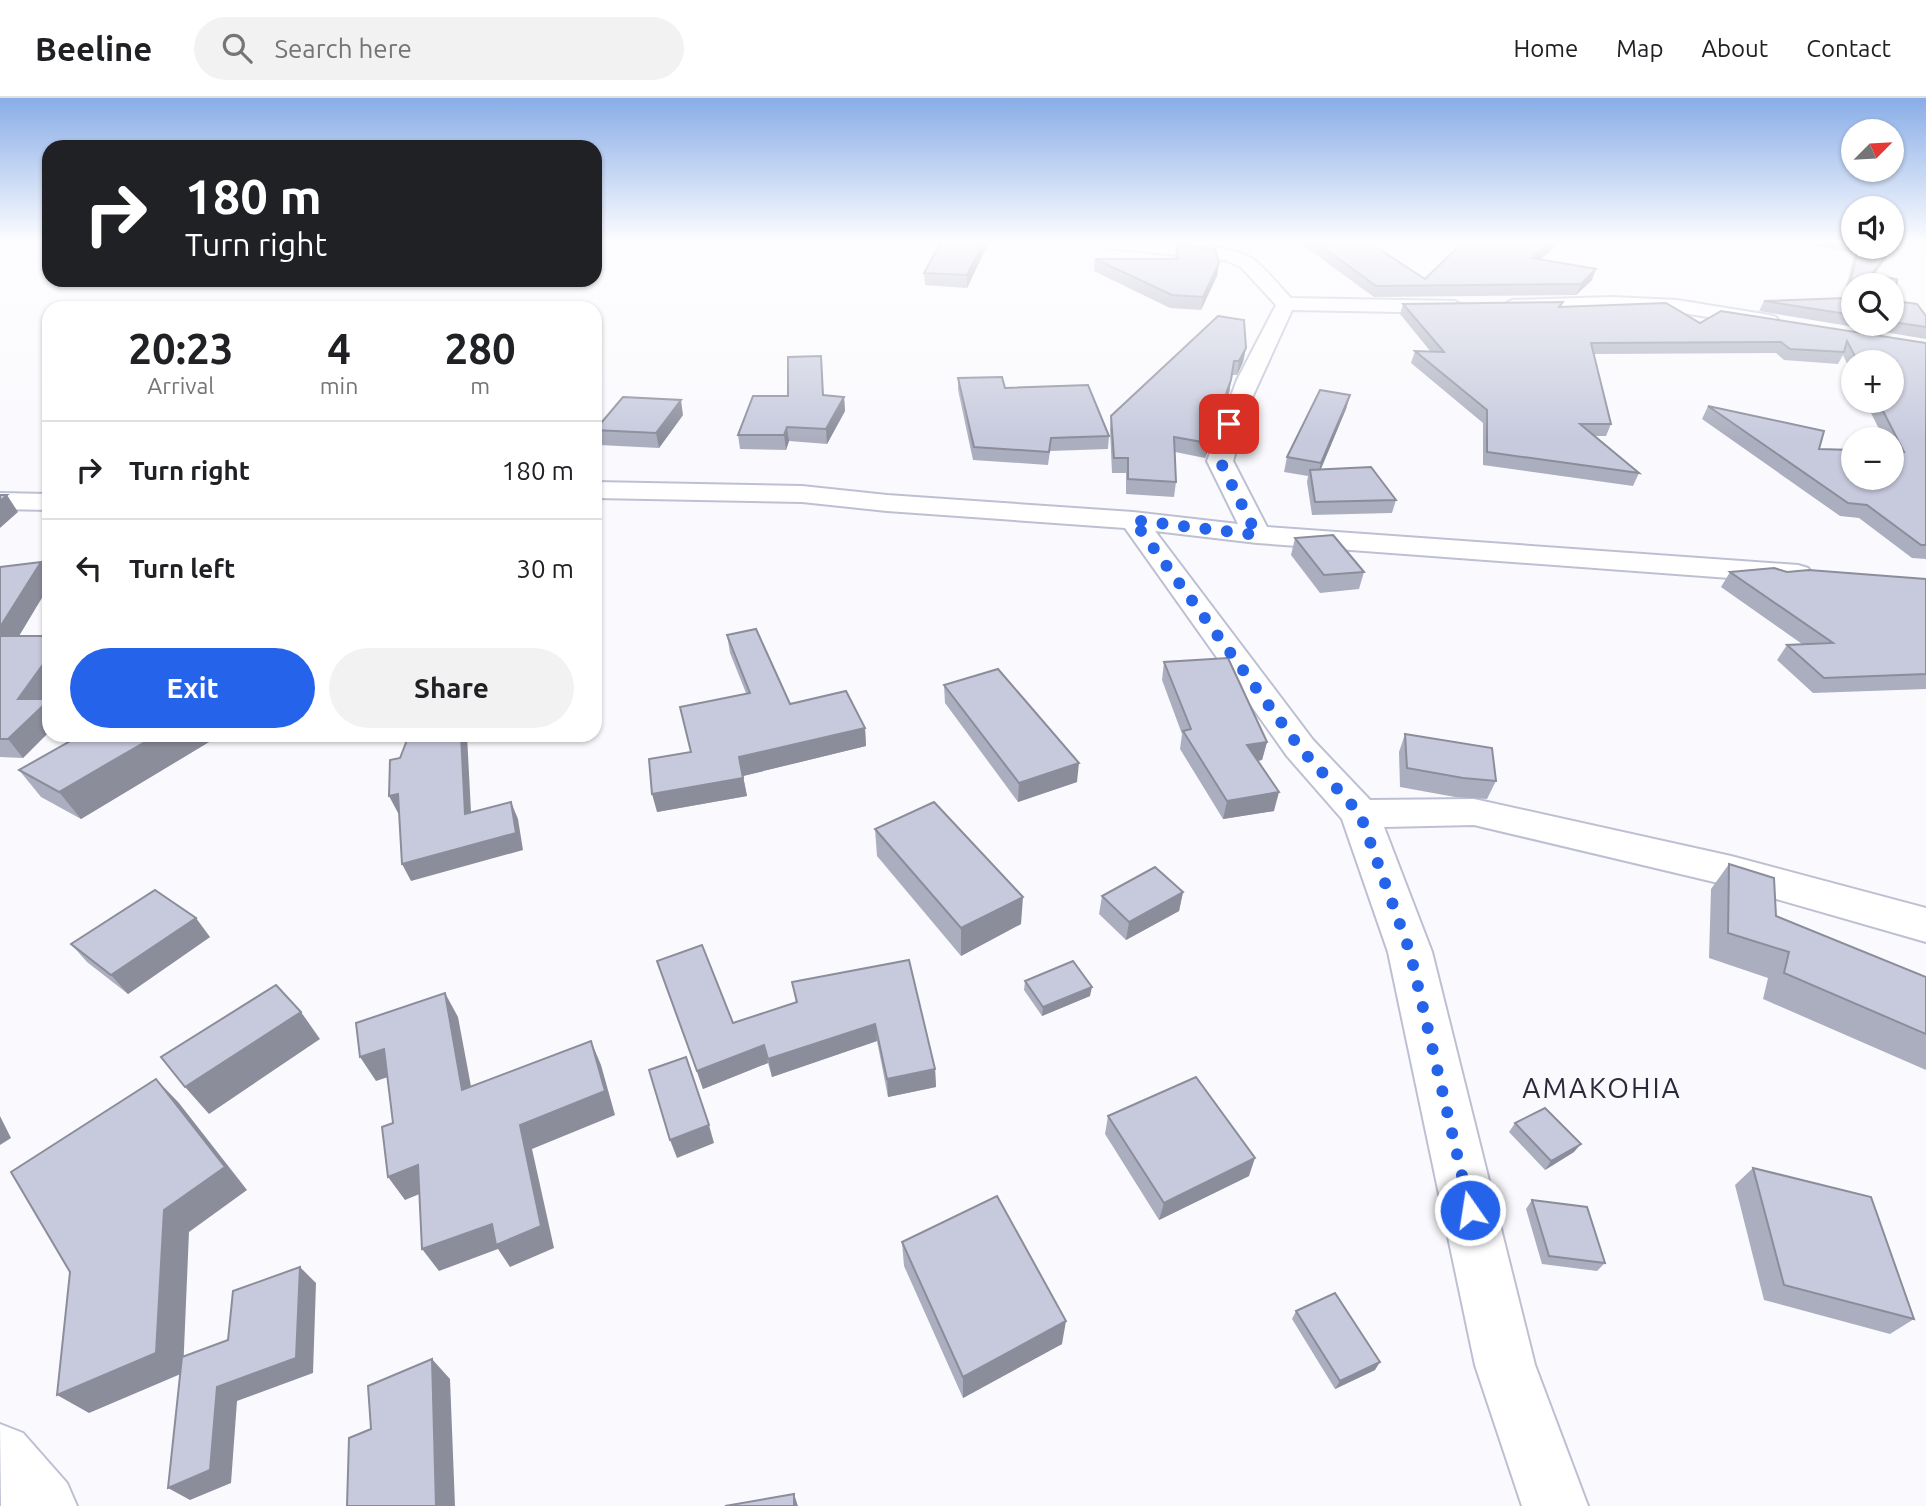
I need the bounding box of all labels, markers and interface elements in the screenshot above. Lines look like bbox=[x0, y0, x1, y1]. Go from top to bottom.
search box bbox=[194, 17, 684, 80]
icon: search bbox=[218, 29, 256, 67]
text: Beeline bbox=[35, 30, 152, 67]
text: Search here bbox=[274, 34, 412, 63]
text: Home bbox=[1513, 35, 1578, 62]
text: Map bbox=[1616, 35, 1663, 62]
text: About bbox=[1701, 35, 1768, 62]
text: Contact bbox=[1806, 35, 1891, 62]
north arrow bbox=[1841, 119, 1904, 182]
map controls bbox=[1841, 119, 1904, 490]
icon: right bbox=[70, 168, 161, 259]
text: 180 m bbox=[185, 168, 322, 223]
button: sound bbox=[1841, 196, 1904, 259]
text: Turn right bbox=[185, 226, 327, 262]
button: search bbox=[1841, 273, 1904, 336]
text: 20:23 bbox=[128, 325, 233, 372]
text: 4 bbox=[327, 325, 351, 372]
text: 280 bbox=[445, 325, 516, 372]
button: + bbox=[1841, 350, 1904, 413]
text: Arrival bbox=[147, 373, 214, 398]
text: min bbox=[320, 373, 358, 398]
text: m bbox=[470, 373, 490, 398]
pin bbox=[1199, 394, 1259, 454]
icon: arrive bbox=[1210, 405, 1248, 443]
button: − bbox=[1841, 427, 1904, 490]
icon: right bbox=[70, 451, 108, 489]
text: Turn right bbox=[129, 456, 250, 485]
text: 180 m bbox=[502, 456, 574, 485]
icon: left bbox=[70, 549, 108, 587]
text: Turn left bbox=[129, 554, 235, 583]
text: 30 m bbox=[516, 554, 574, 583]
button: Exit bbox=[70, 648, 315, 728]
button: Share bbox=[329, 648, 574, 728]
district label: AMAKOHIA bbox=[1522, 1072, 1682, 1103]
position arrow bbox=[1433, 1173, 1507, 1247]

